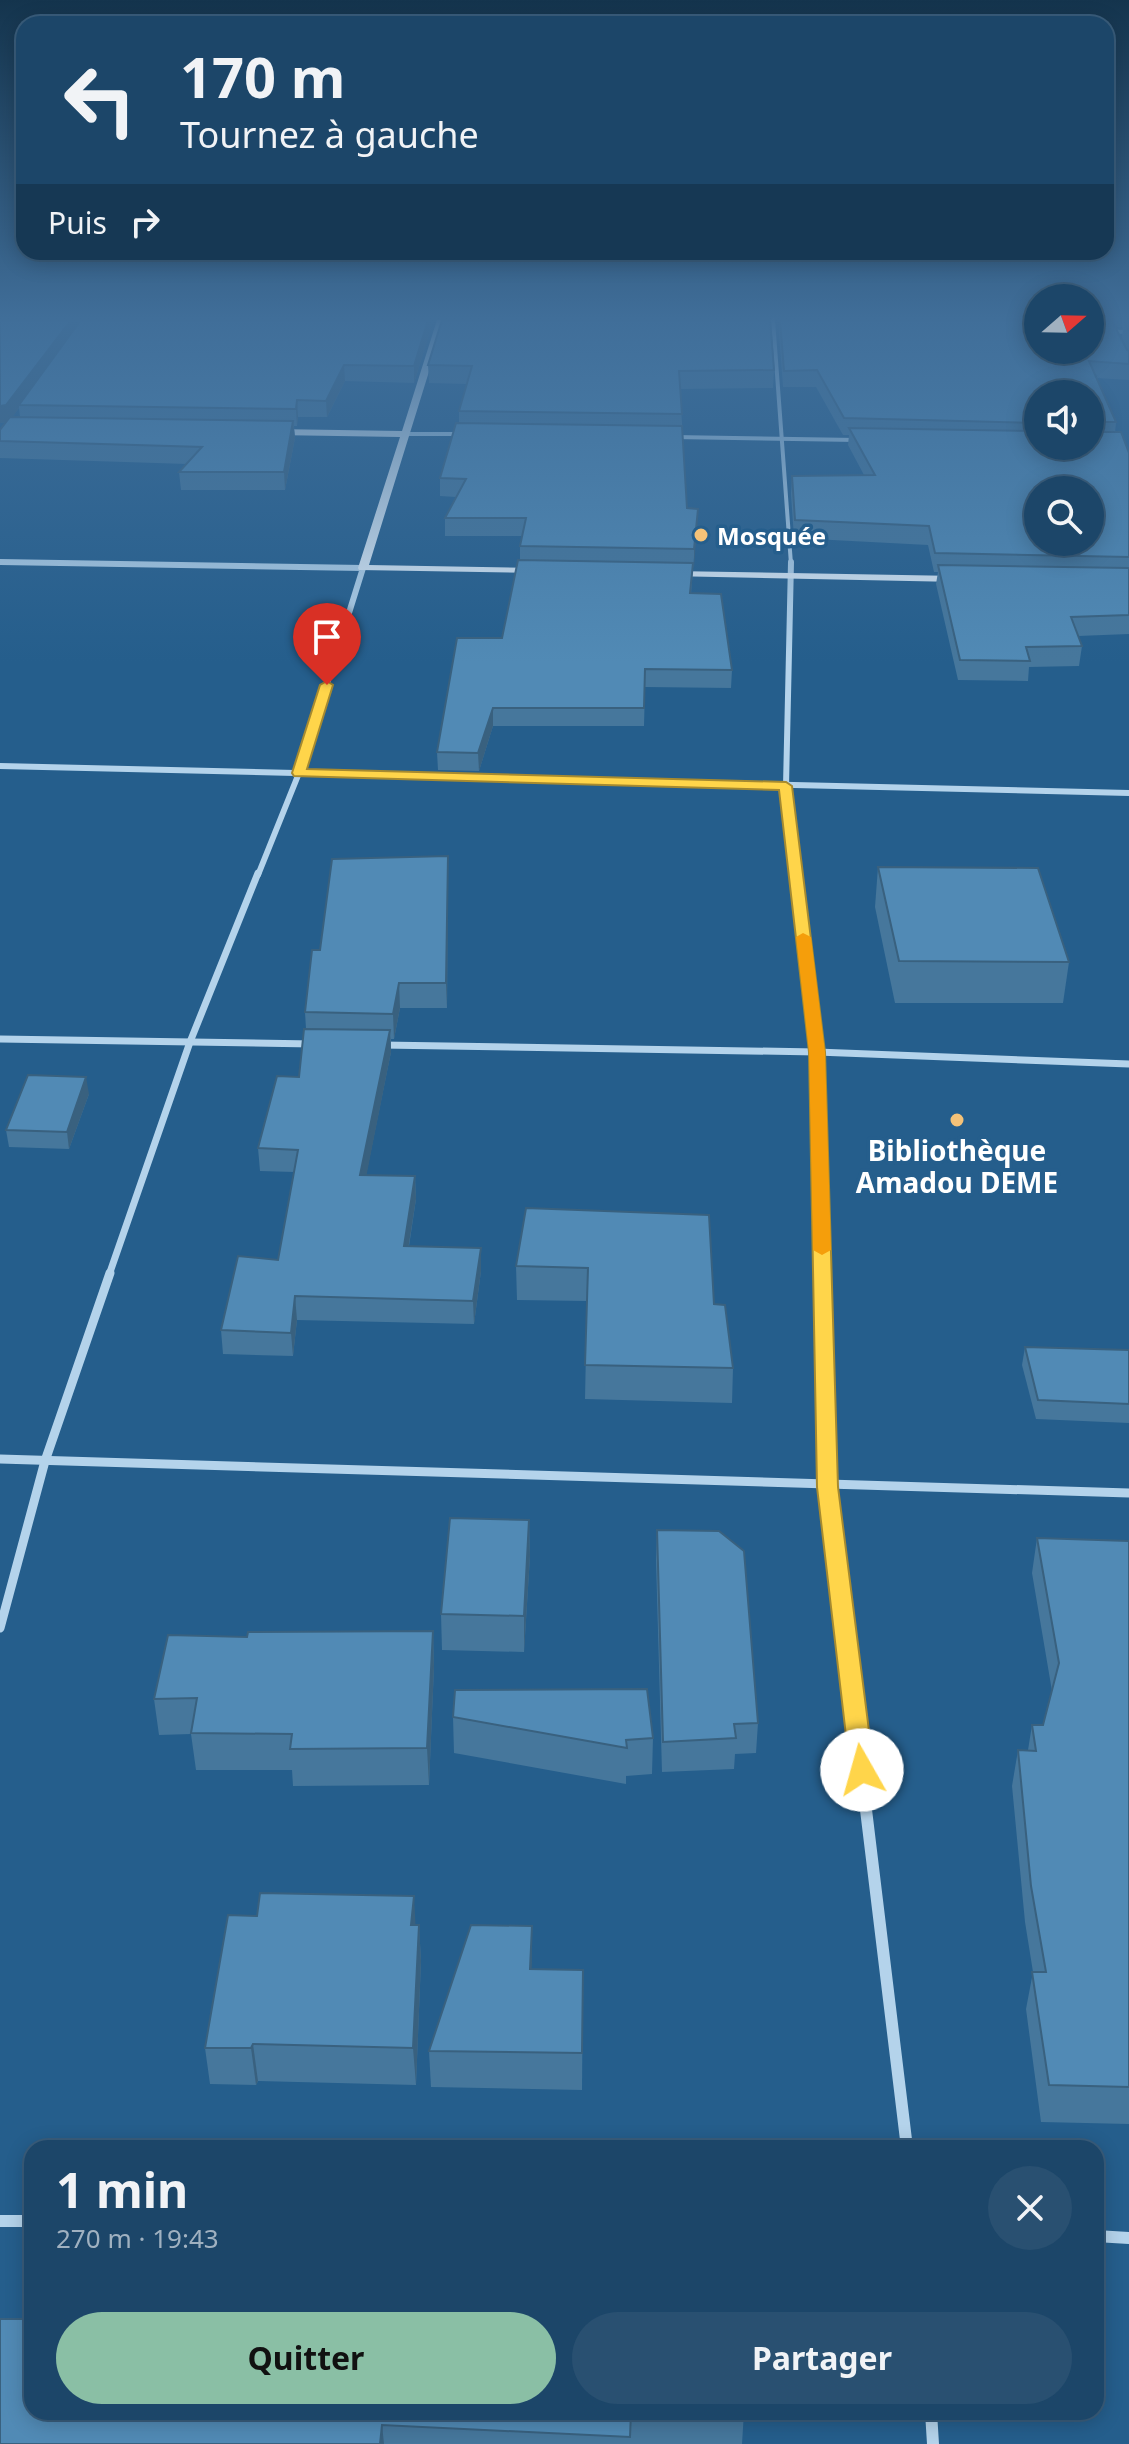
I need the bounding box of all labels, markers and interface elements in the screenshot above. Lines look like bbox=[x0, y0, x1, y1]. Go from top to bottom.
text: 170 m bbox=[180, 38, 345, 114]
icon: left bbox=[48, 48, 152, 152]
text: Tournez à gauche bbox=[180, 110, 479, 159]
icon: right bbox=[123, 200, 167, 244]
text: Puis bbox=[48, 202, 107, 243]
north arrow bbox=[1024, 284, 1104, 364]
map controls bbox=[1024, 284, 1104, 556]
button: sound bbox=[1024, 380, 1104, 460]
button: search bbox=[1024, 476, 1104, 556]
place label: Mosquée bbox=[717, 519, 826, 552]
marker: Mosquée bbox=[692, 526, 710, 544]
pin bbox=[293, 603, 361, 685]
icon: arrive bbox=[305, 615, 349, 659]
marker: Bibliothèque Amadou DEME bbox=[948, 1111, 966, 1129]
place label: Bibliothèque Amadou DEME bbox=[856, 1131, 1058, 1201]
position arrow bbox=[820, 1728, 904, 1812]
text: 1 min bbox=[56, 2157, 188, 2222]
button: close bbox=[988, 2166, 1072, 2250]
text: 270 m · 19:43 bbox=[56, 2220, 219, 2256]
button: Quitter bbox=[56, 2312, 556, 2404]
button: Partager bbox=[572, 2312, 1072, 2404]

